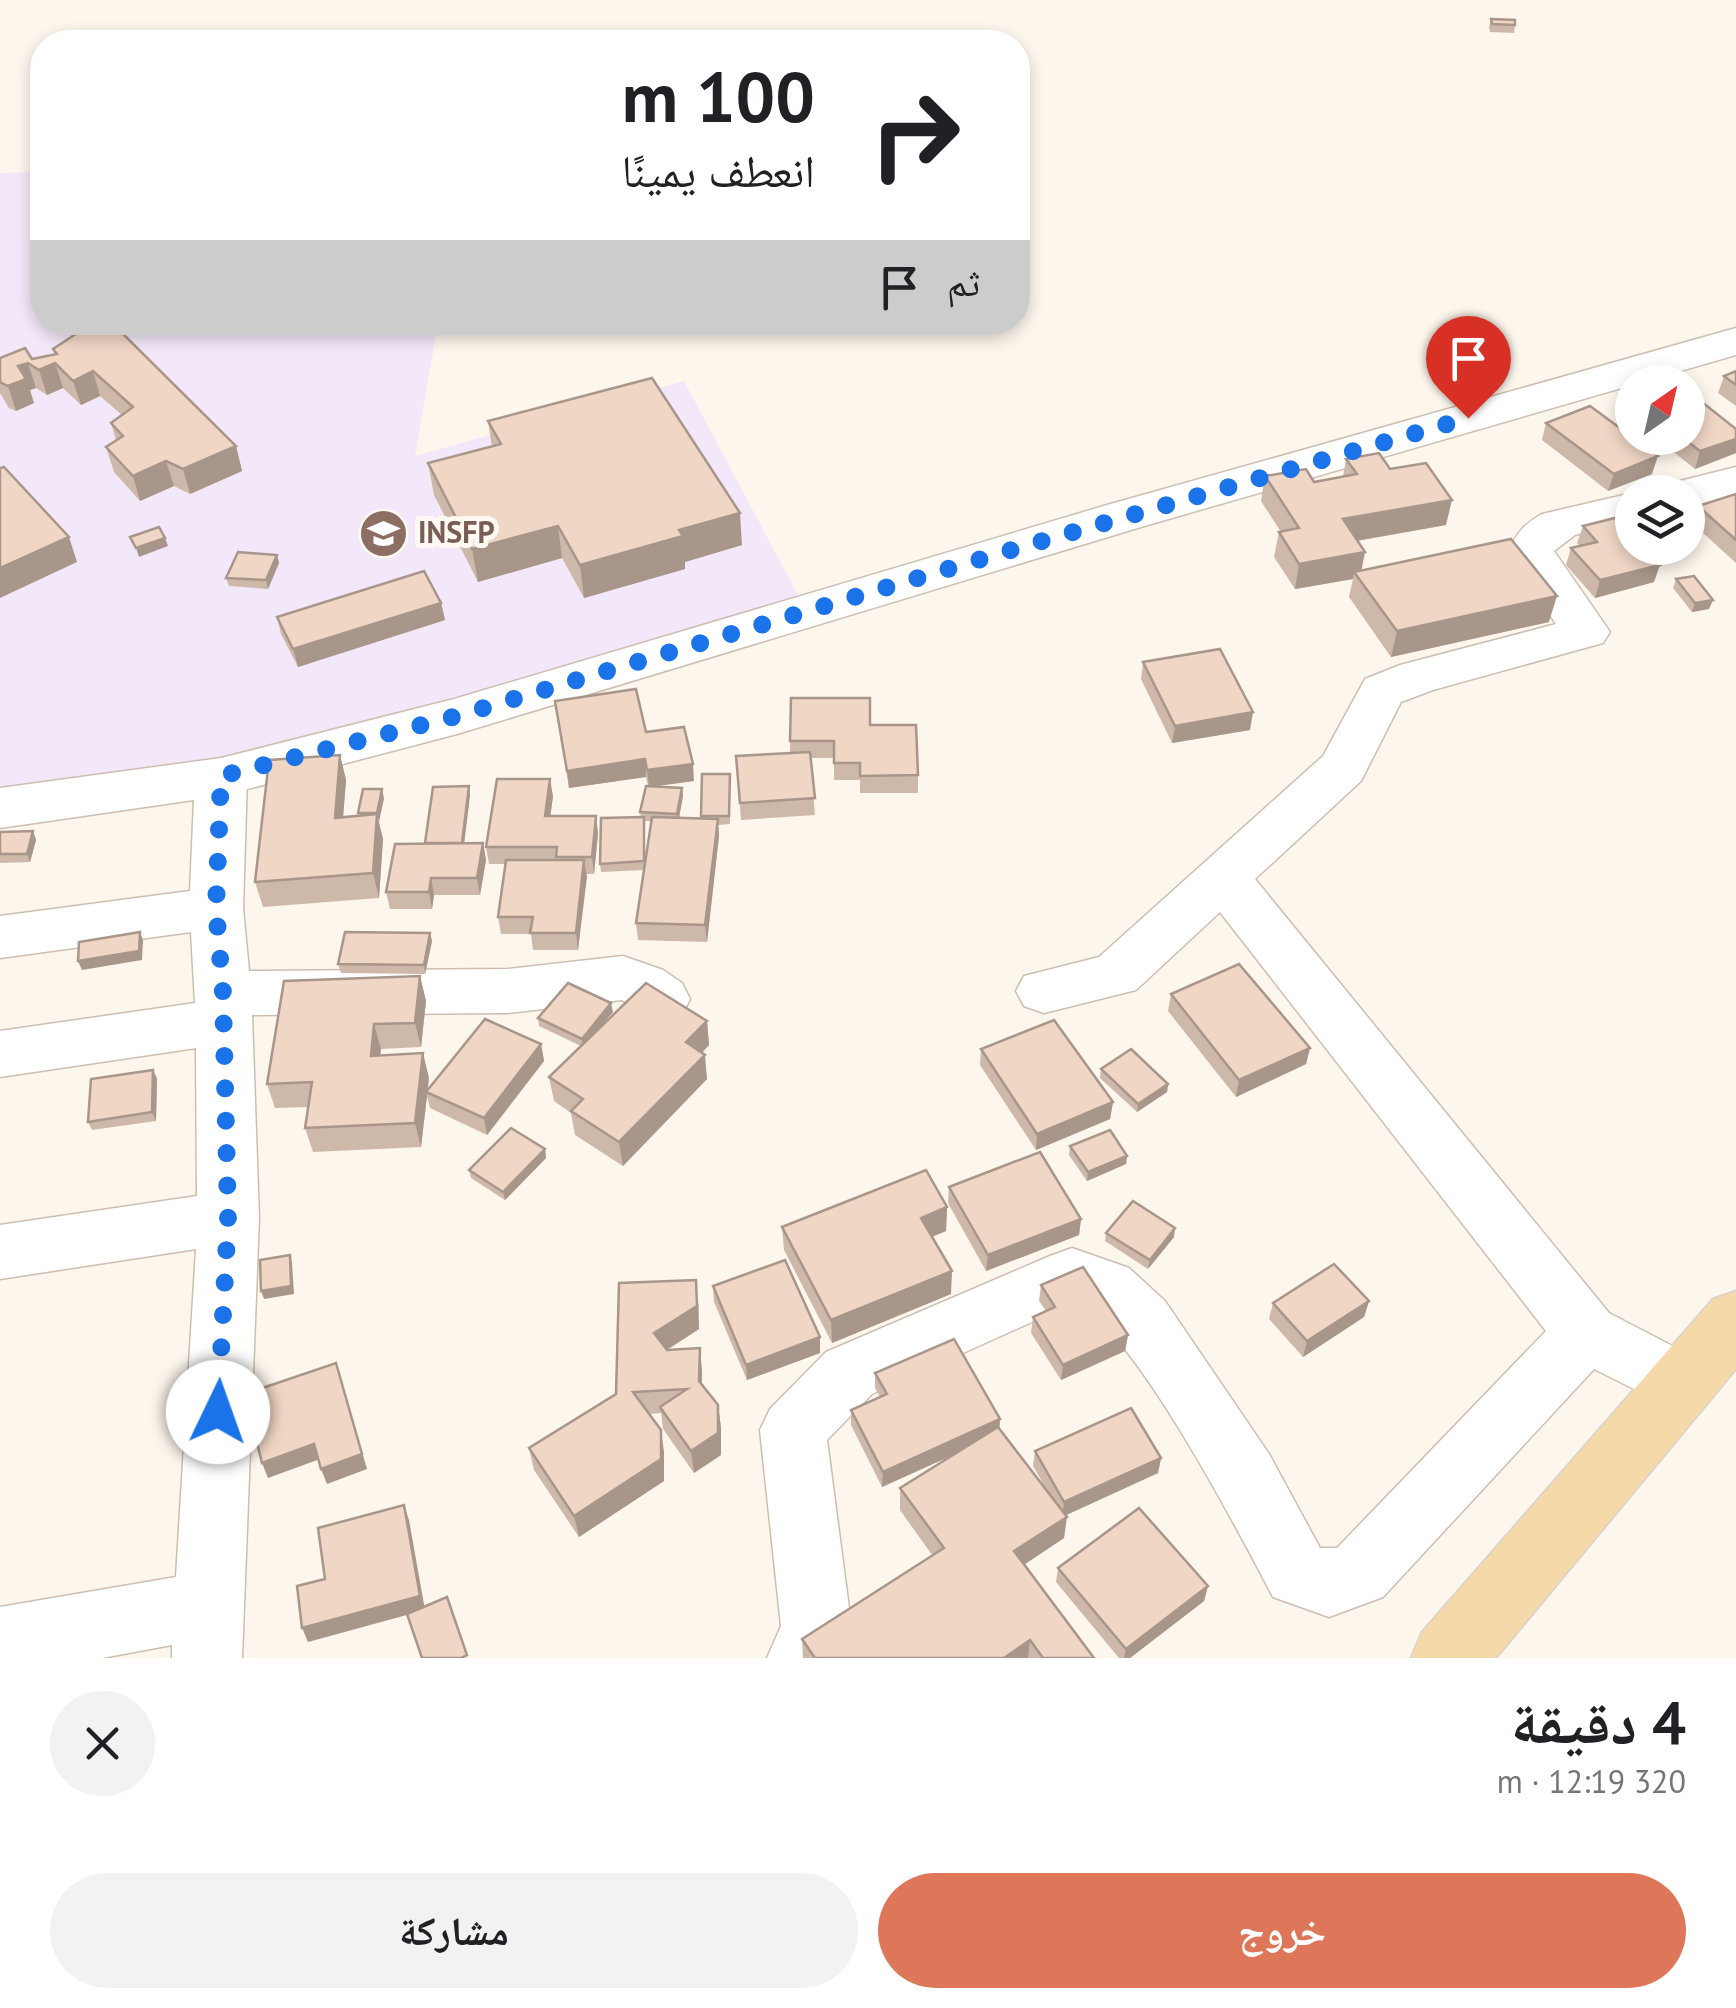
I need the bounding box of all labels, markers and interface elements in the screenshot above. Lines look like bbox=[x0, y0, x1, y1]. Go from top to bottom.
text: 100 m bbox=[622, 51, 815, 141]
icon: right bbox=[850, 70, 980, 200]
text: انعطف يمينًا bbox=[621, 141, 815, 199]
text: ثم bbox=[947, 257, 980, 306]
icon: arrive bbox=[872, 260, 927, 315]
pin bbox=[1426, 316, 1511, 419]
icon: arrive bbox=[1441, 331, 1496, 386]
north arrow bbox=[1615, 365, 1705, 455]
map controls bbox=[1615, 365, 1705, 565]
button: layers bbox=[1615, 475, 1705, 565]
school or university icon: INSFP bbox=[357, 507, 409, 559]
place label: INSFP bbox=[418, 512, 495, 551]
position arrow bbox=[166, 1360, 270, 1464]
text: 4 دقيقة bbox=[1511, 1683, 1686, 1761]
button: close bbox=[50, 1691, 155, 1796]
text: 320 m · 12:19 bbox=[1497, 1760, 1686, 1802]
button: مشاركة bbox=[50, 1873, 858, 1988]
button: خروج bbox=[878, 1873, 1686, 1988]

